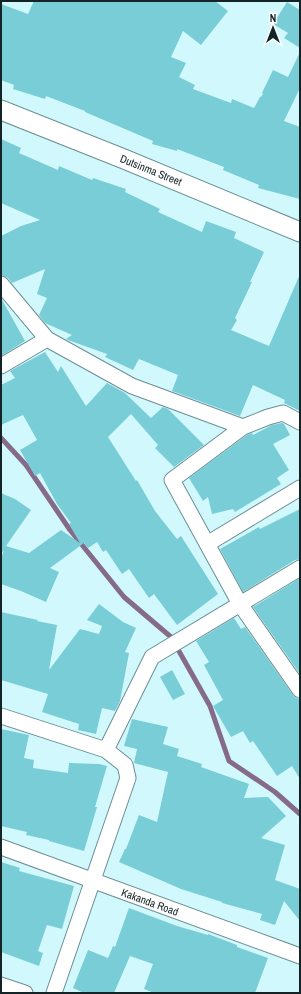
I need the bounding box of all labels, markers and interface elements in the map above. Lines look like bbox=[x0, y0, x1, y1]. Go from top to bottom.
north arrow bbox=[253, 8, 293, 48]
text: N bbox=[270, 11, 276, 25]
street label: Dutsinma Street bbox=[118, 151, 184, 189]
street label: Kakanda Road bbox=[120, 885, 180, 919]

